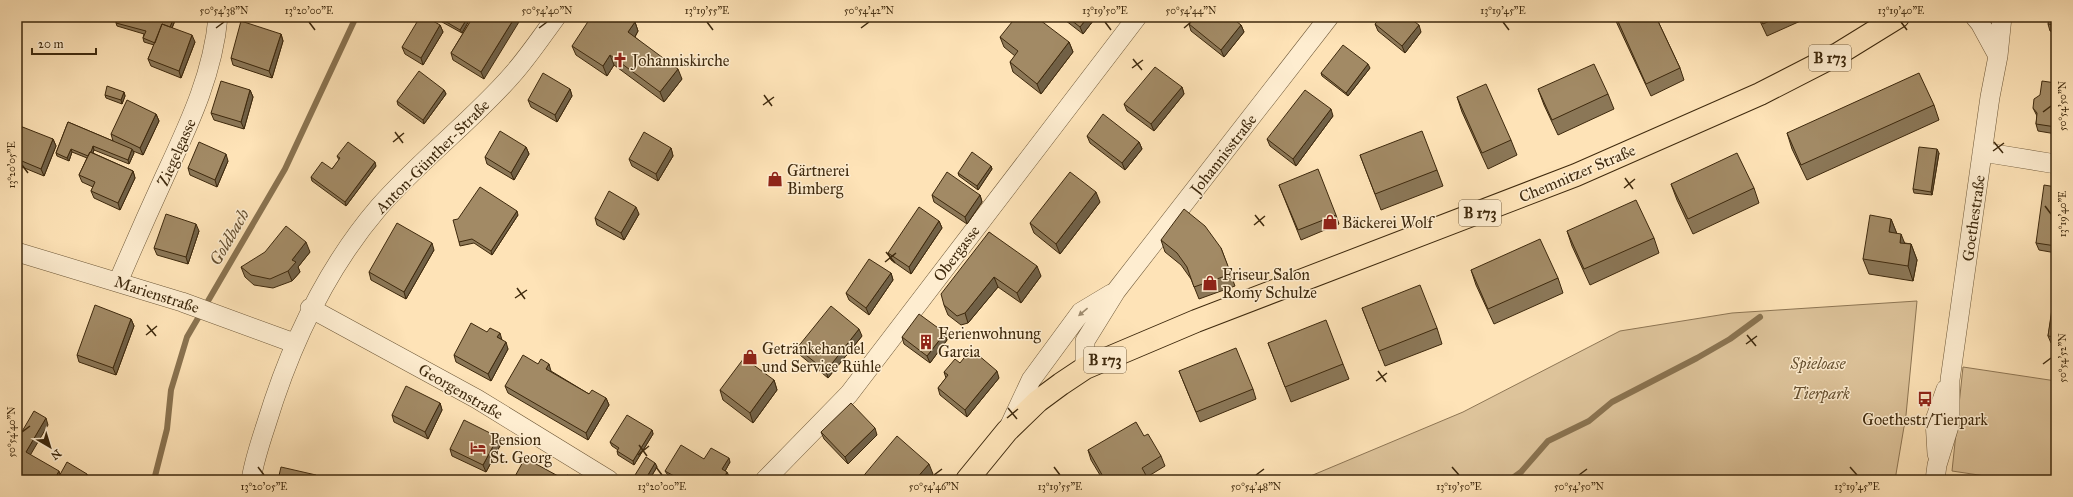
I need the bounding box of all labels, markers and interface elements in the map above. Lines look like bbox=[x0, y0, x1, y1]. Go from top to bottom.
text: 50°54'38"N bbox=[200, 5, 249, 17]
text: 13°20'00"E bbox=[285, 5, 333, 17]
text: 50°54'40"N bbox=[521, 5, 573, 17]
text: 13°19'55"E bbox=[685, 5, 729, 17]
text: 50°54'42"N bbox=[844, 5, 895, 17]
text: 13°19'50"E bbox=[1082, 5, 1128, 17]
text: 50°54'44"N bbox=[1166, 5, 1217, 17]
text: 13°19'45"E bbox=[1480, 5, 1526, 17]
text: 13°19'40"E bbox=[1878, 5, 1924, 17]
scale bar bbox=[32, 30, 96, 56]
text: 20 m bbox=[38, 37, 64, 51]
road number: B 173 bbox=[1809, 45, 1851, 71]
church icon: Johanniskirche bbox=[611, 51, 629, 69]
place label: Johanniskirche bbox=[630, 51, 730, 71]
text: 50°54'50"N bbox=[2057, 80, 2069, 131]
street label: Anton-Günther-Straße bbox=[371, 95, 494, 218]
street label: Johannisstraße bbox=[1185, 110, 1262, 200]
street label: Ziegelgasse bbox=[153, 115, 201, 189]
street label: Chemnitzer Straße bbox=[1516, 140, 1639, 207]
text: 13°20'05"E bbox=[6, 141, 18, 189]
place label: Gärtnerei Bimberg bbox=[787, 161, 850, 199]
shop icon: Gärtnerei Bimberg bbox=[766, 170, 784, 188]
street label: Goethestraße bbox=[1958, 173, 1989, 262]
text: 13°19'40"E bbox=[2057, 191, 2069, 237]
road number: B 173 bbox=[1459, 200, 1501, 226]
water label: Goldbach bbox=[205, 205, 254, 269]
shop icon: Bäckerei Wolf bbox=[1321, 213, 1339, 231]
place label: Bäckerei Wolf bbox=[1342, 213, 1435, 232]
street label: Obergasse bbox=[929, 221, 985, 286]
place label: Friseur Salon Romy Schulze bbox=[1222, 265, 1317, 302]
street label: Marienstraße bbox=[112, 272, 202, 317]
shop icon: Friseur Salon Romy Schulze bbox=[1201, 274, 1219, 292]
one-way arrow bbox=[1078, 308, 1088, 316]
place label: Ferienwohnung Garcia bbox=[938, 324, 1041, 361]
building icon: Ferienwohnung Garcia bbox=[917, 333, 935, 351]
text: 50°54'52"N bbox=[2057, 333, 2069, 383]
place label: Getränkehandel und Service Rühle bbox=[762, 339, 881, 376]
road number: B 173 bbox=[1084, 347, 1126, 373]
shop icon: Getränkehandel und Service Rühle bbox=[741, 348, 759, 366]
park label: Spieloase bbox=[1789, 354, 1847, 374]
street label: Georgenstraße bbox=[415, 360, 507, 424]
park label: Tierpark bbox=[1792, 384, 1850, 404]
bus stop icon: Goethestr/Tierpark bbox=[1916, 390, 1934, 408]
text: 50°54'40"N bbox=[6, 406, 18, 458]
place label: Goethestr/Tierpark bbox=[1862, 410, 1988, 429]
north arrow bbox=[30, 427, 70, 467]
place label: Pension St. Georg bbox=[490, 430, 552, 468]
hotel icon: Pension St. Georg bbox=[469, 439, 487, 457]
text: N bbox=[48, 446, 64, 463]
text: 13°20'05"E bbox=[240, 481, 288, 493]
text: 13°20'00"E bbox=[638, 481, 686, 493]
text: 50°54'46"N bbox=[909, 481, 960, 493]
text: 13°19'55"E bbox=[1038, 481, 1082, 493]
text: 50°54'48"N bbox=[1231, 481, 1282, 493]
text: 13°19'50"E bbox=[1436, 481, 1482, 493]
text: 50°54'50"N bbox=[1554, 481, 1605, 493]
text: 13°19'45"E bbox=[1834, 481, 1880, 493]

